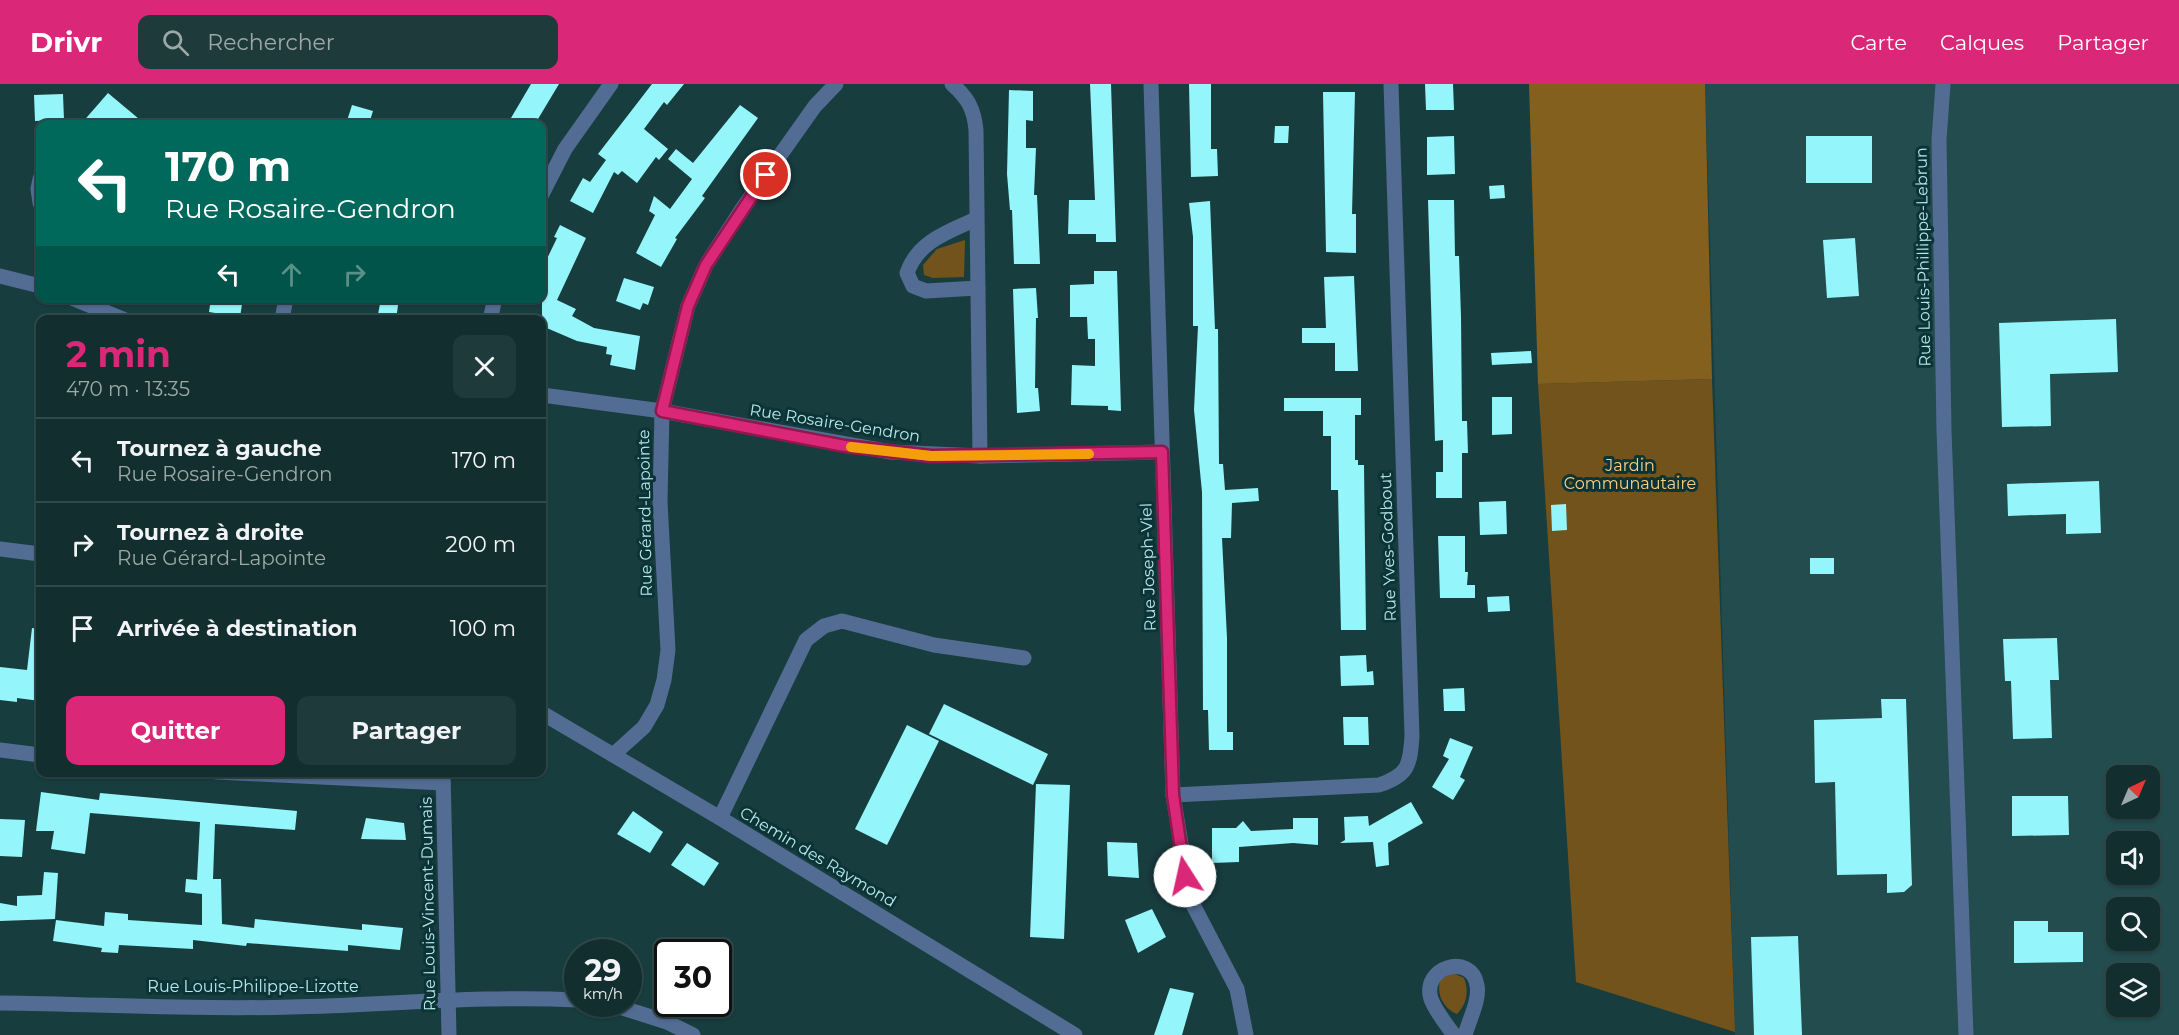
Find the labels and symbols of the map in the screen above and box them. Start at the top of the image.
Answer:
street label: Rue Louis-Phillippe-Lebrun [1912,147,1934,367]
pin [740,149,791,200]
street label: Rue Rosaire-Gendron [748,400,922,446]
street label: Rue Gérard-Lapointe [634,429,656,597]
park label: Jardin Communautaire [1564,456,1696,493]
street label: Rue Yves-Godbout [1376,472,1400,622]
street label: Rue Joseph-Viel [1136,503,1160,631]
north arrow [2106,765,2160,819]
street label: Rue Louis-Vincent-Dumais [417,796,439,1011]
street label: Chemin des Raymond [737,803,899,911]
position arrow [1153,844,1217,908]
speed limit sign: 30 [654,939,732,1017]
street label: Rue Louis-Philippe-Lizotte [147,977,359,996]

